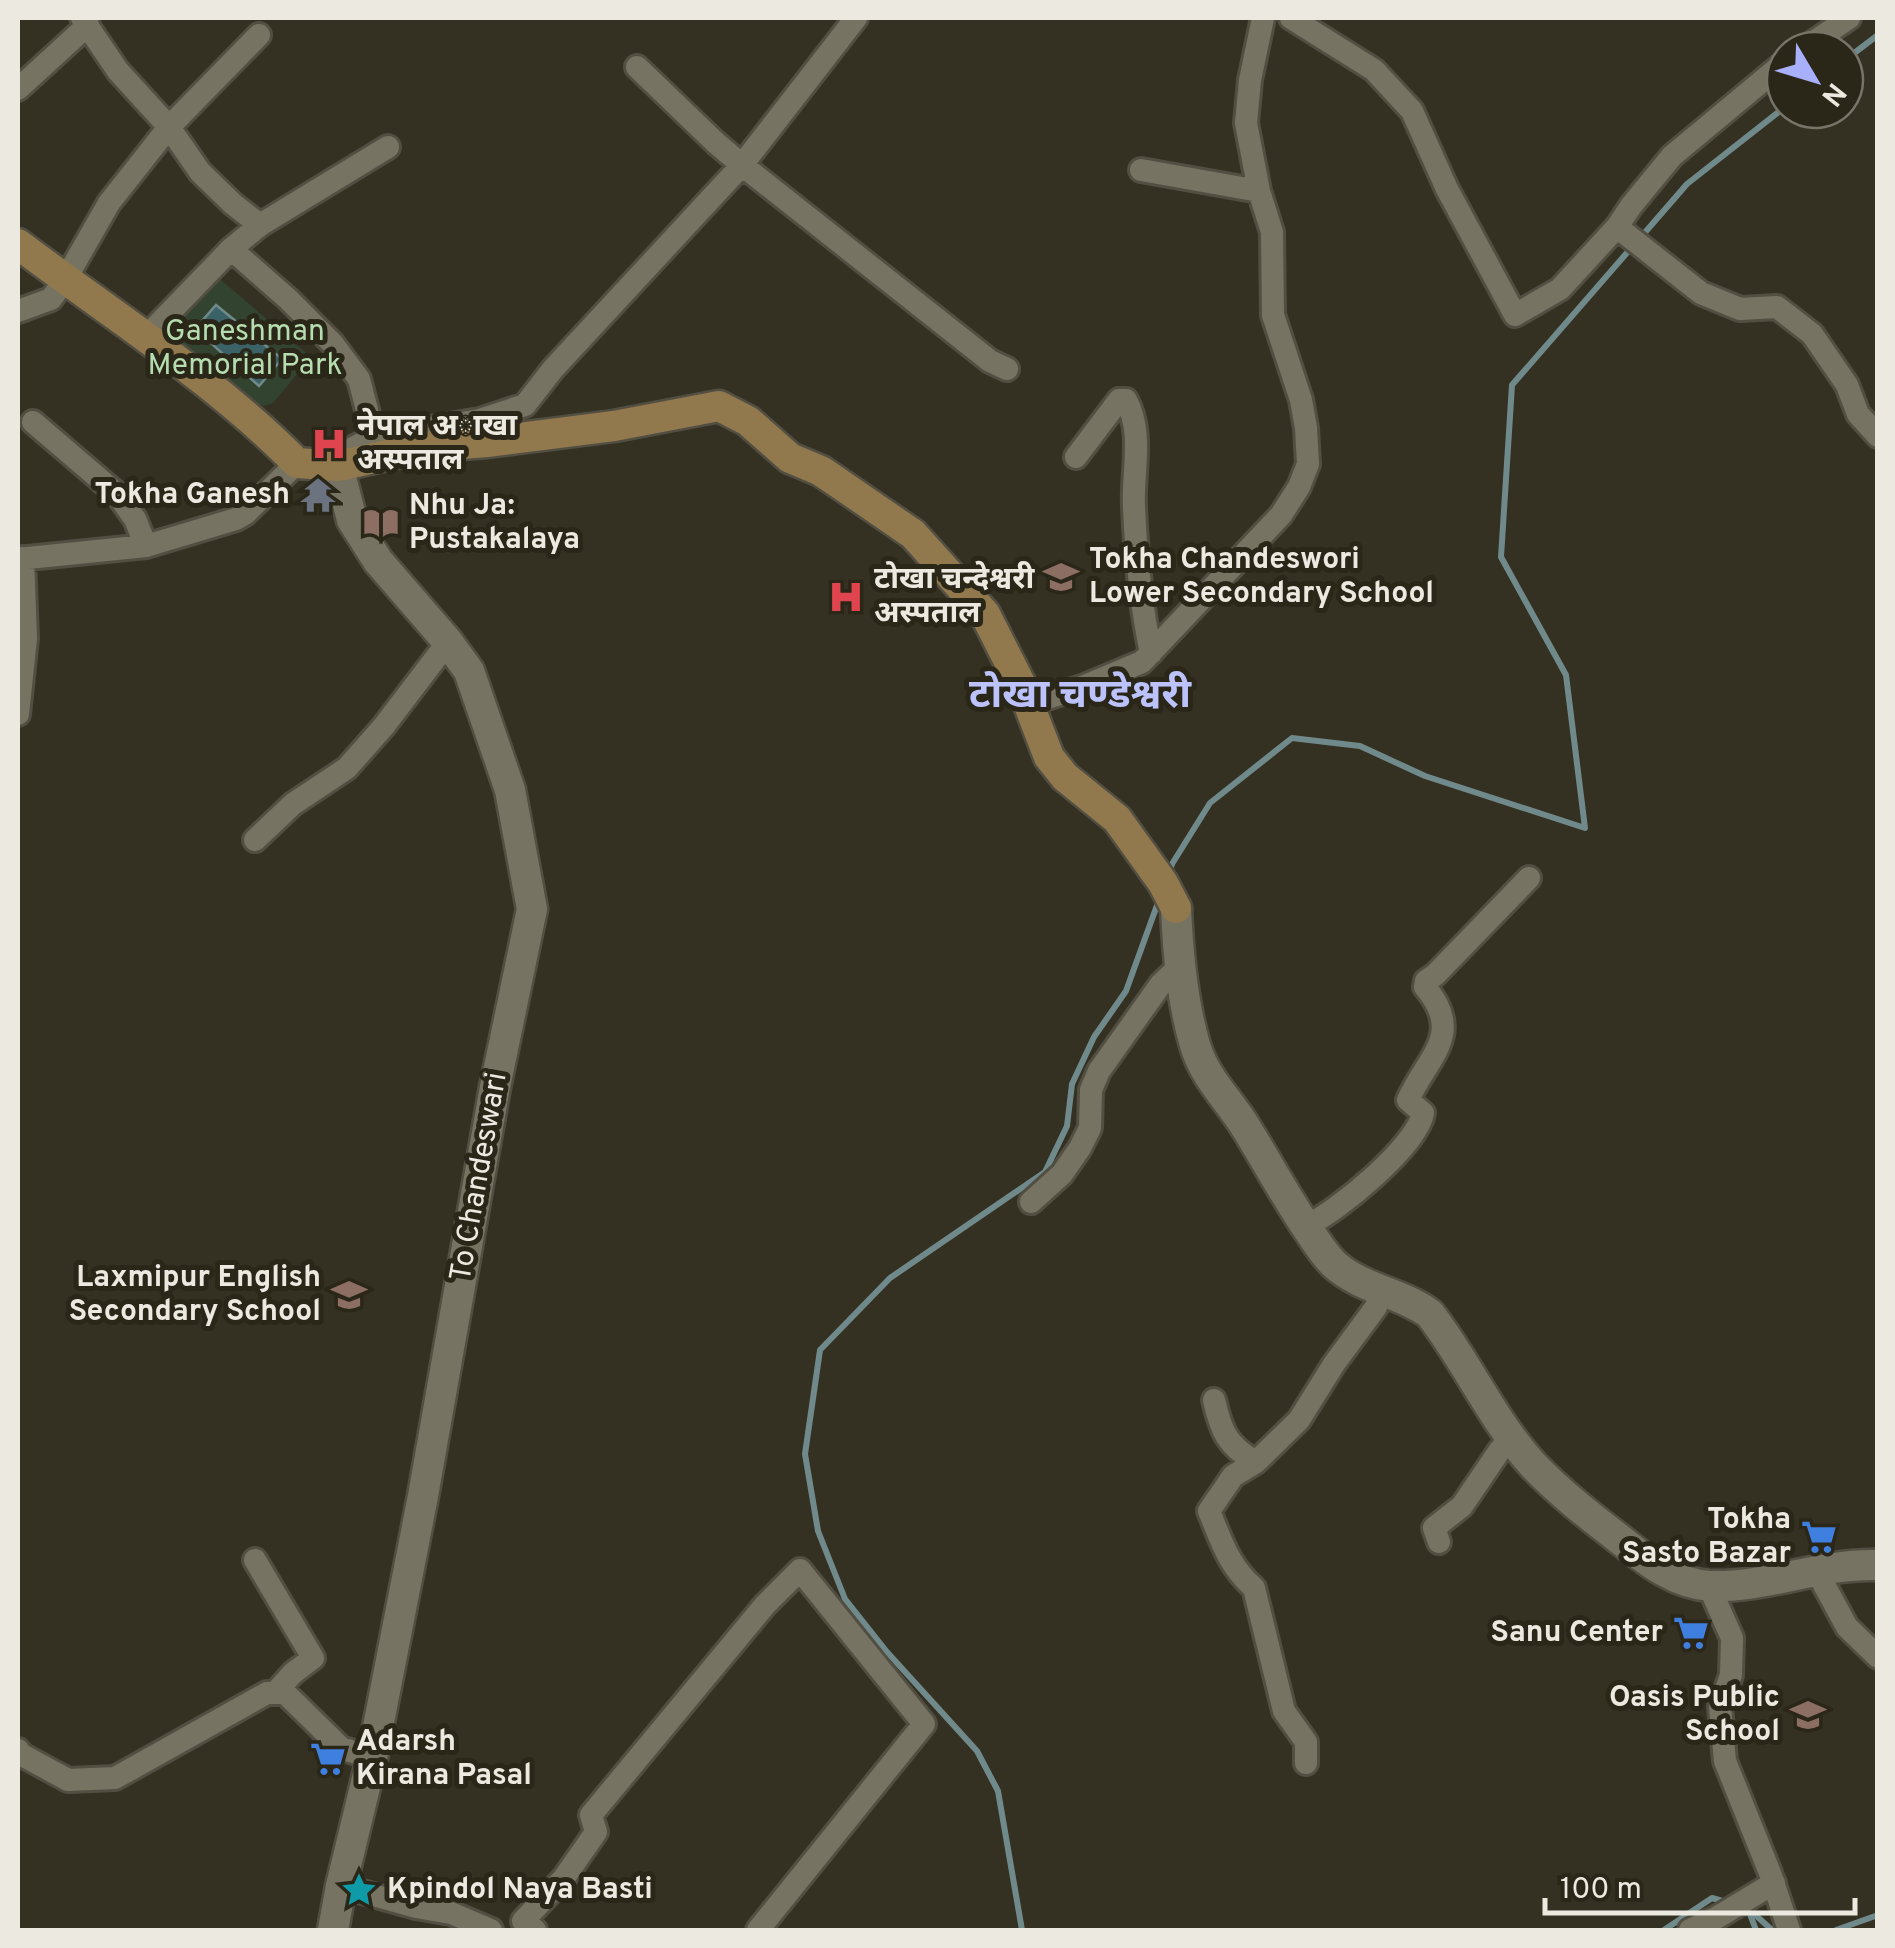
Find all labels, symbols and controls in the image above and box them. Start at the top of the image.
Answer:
north arrow [1765,30,1865,130]
text: N [1812,75,1853,113]
park label: Ganeshman Memorial Park [148,314,342,385]
place label: नेपाल अाखा अस्पताल [357,407,518,480]
hospital icon: नेपाल अाखा अस्पताल [310,425,348,463]
temple icon: Tokha Ganesh [299,476,337,514]
place label: Tokha Ganesh [95,477,290,514]
place label: Nhu Ja: Pustakalaya [409,488,580,559]
library icon: Nhu Ja: Pustakalaya [362,504,400,542]
place label: Tokha Chandeswori Lower Secondary School [1089,542,1434,613]
school or university icon: Tokha Chandeswori Lower Secondary School [1042,558,1080,596]
place label: टोखा चन्देश्वरी अस्पताल [874,560,1036,633]
hospital icon: टोखा चन्देश्वरी अस्पताल [827,578,865,616]
district label: टोखा चण्डेश्वरी [969,671,1192,722]
street label: To Chandeswari [443,1070,517,1284]
place label: Laxmipur English Secondary School [69,1260,321,1331]
school or university icon: Laxmipur English Secondary School [330,1276,368,1314]
place label: Tokha Sasto Bazar [1622,1502,1792,1573]
supermarket icon: Tokha Sasto Bazar [1800,1518,1838,1556]
supermarket icon: Sanu Center [1672,1614,1710,1652]
place label: Sanu Center [1491,1615,1663,1652]
place label: Oasis Public School [1609,1680,1780,1751]
school or university icon: Oasis Public School [1789,1696,1827,1734]
place label: Adarsh Kirana Pasal [356,1724,532,1795]
supermarket icon: Adarsh Kirana Pasal [309,1740,347,1778]
scale bar [1545,1853,1855,1915]
place icon: Kpindol Naya Basti [340,1871,378,1909]
place label: Kpindol Naya Basti [387,1872,653,1909]
text: 100 m [1560,1872,1642,1909]

